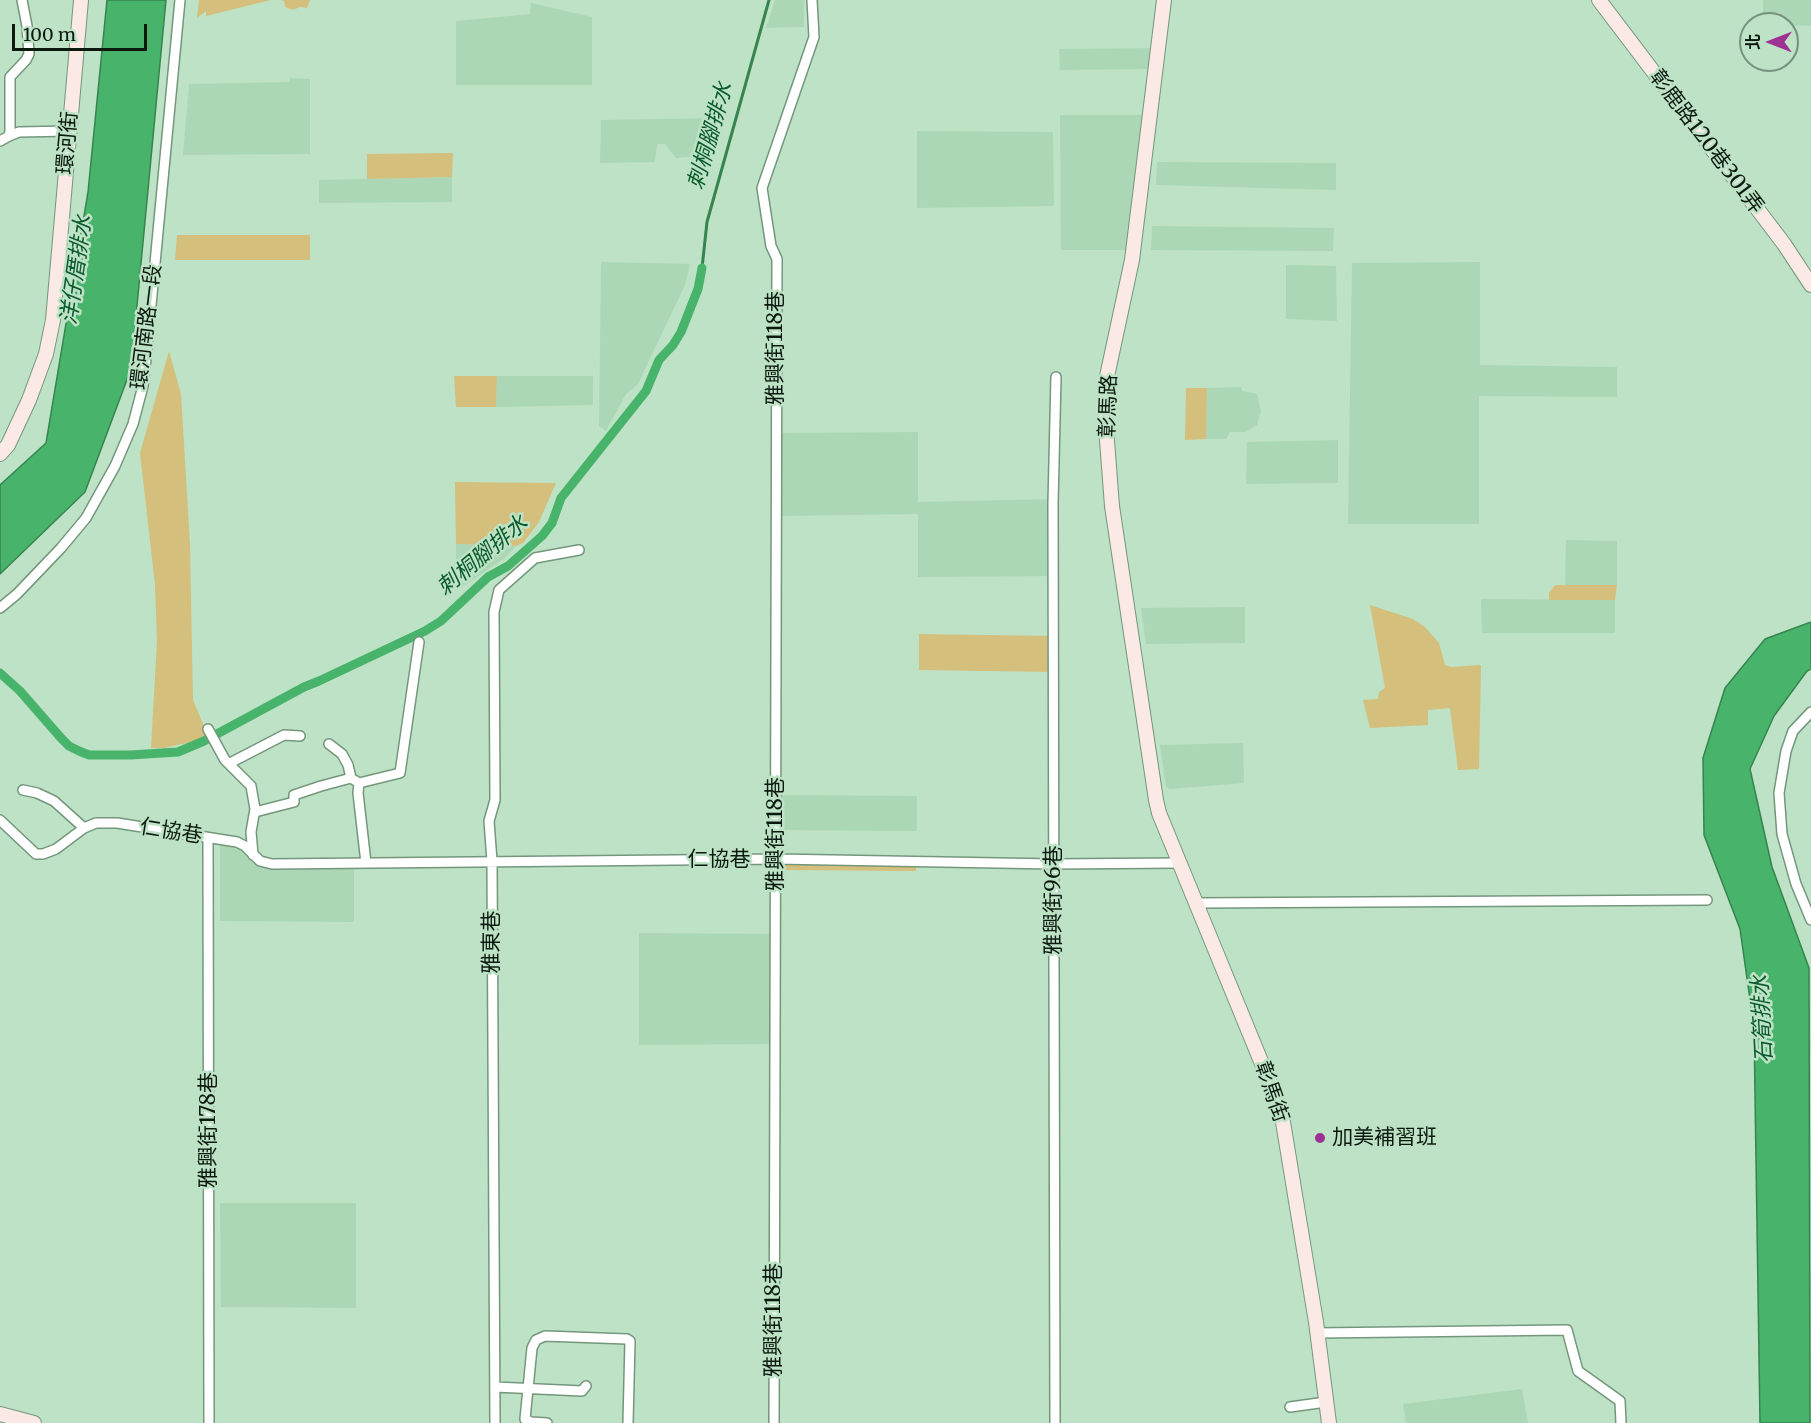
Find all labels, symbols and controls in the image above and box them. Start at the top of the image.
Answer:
scale bar [15,12,150,50]
north arrow [1739,12,1799,72]
text: 100 m [23,23,76,46]
text: 北 [1743,34,1763,50]
street label: 彰鹿路120巷301弄 [1644,65,1768,219]
water label: 刺桐腳排水 [683,79,739,193]
street label: 環河街 [53,111,83,175]
water label: 洋仔厝排水 [56,214,98,326]
street label: 環河南路一段 [127,263,167,391]
street label: 雅興街118巷 [763,291,789,405]
street label: 彰馬路 [1095,374,1123,438]
water label: 刺桐腳排水 [432,511,534,601]
street label: 雅興街118巷 [763,777,789,891]
street label: 仁協巷 [138,815,204,849]
street label: 雅興街96巷 [1041,845,1067,955]
street label: 仁協巷 [688,847,750,873]
street label: 雅東巷 [479,911,505,973]
water label: 石筍排水 [1748,974,1778,1064]
street label: 彰馬街 [1249,1058,1293,1126]
street label: 雅興街178巷 [196,1072,222,1188]
place label: 加美補習班 [1332,1125,1437,1151]
marker: 加美補習班 [1313,1131,1327,1145]
street label: 雅興街118巷 [761,1263,787,1377]

